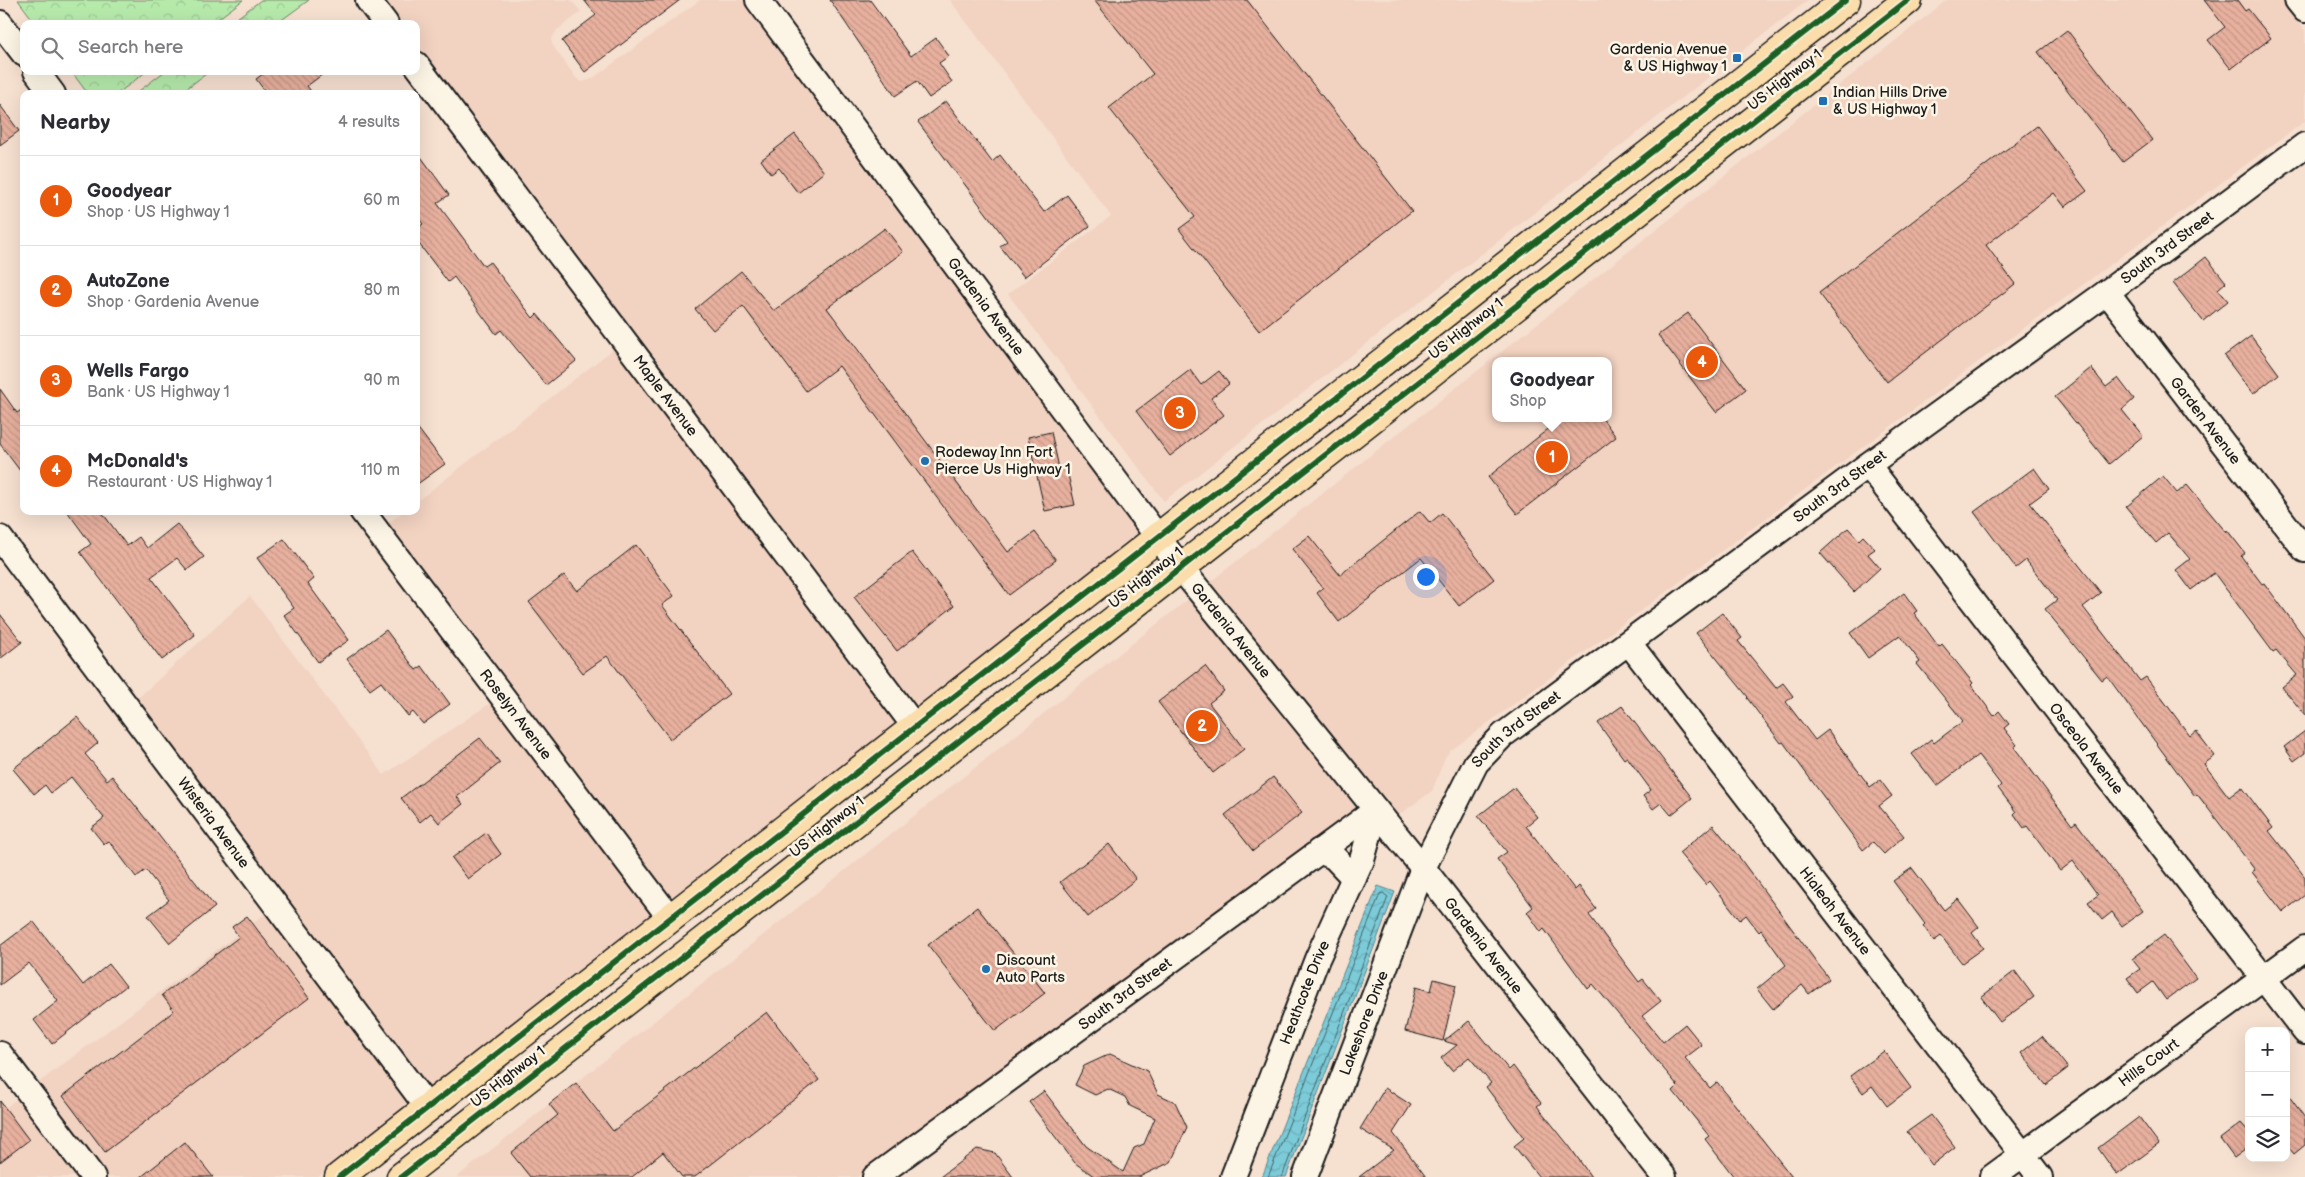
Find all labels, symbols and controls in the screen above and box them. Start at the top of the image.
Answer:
search box [20,20,420,75]
icon: search [38,34,66,62]
text: Search here [78,36,183,59]
place label: Gardenia Avenue & US Highway 1 [1610,40,1727,76]
street label: US Highway 1 [1744,45,1826,115]
marker: Gardenia Avenue & US Highway 1 [1731,52,1743,64]
place label: Indian Hills Drive & US Highway 1 [1833,83,1947,119]
marker: Indian Hills Drive & US Highway 1 [1817,95,1829,107]
text: Nearby [40,110,110,135]
text: 4 results [338,113,400,132]
text: Goodyear [87,180,172,203]
text: 1 [53,191,59,210]
text: 60 m [363,191,400,210]
text: Shop · US Highway 1 [87,203,230,222]
street label: South 3rd Street [2117,207,2217,288]
street label: Gardenia Avenue [943,254,1029,359]
text: AutoZone [87,270,170,293]
text: 2 [51,281,61,300]
text: 80 m [364,281,400,300]
text: Shop · Gardenia Avenue [87,293,259,312]
street label: US Highway 1 [1425,294,1507,364]
pin: 4 [1686,343,1718,381]
street label: Maple Avenue [629,351,702,440]
popup [1492,357,1612,422]
text: Wells Fargo [87,360,189,383]
text: Goodyear [1510,369,1594,392]
text: 3 [51,371,61,390]
text: 90 m [364,371,400,390]
street label: Garden Avenue [2166,373,2245,468]
text: Bank · US Highway 1 [87,383,230,402]
text: Shop [1510,392,1547,411]
pin: 3 [1164,394,1196,432]
pin: 1 [1536,438,1568,476]
place label: Rodeway Inn Fort Pierce Us Highway 1 [935,443,1071,479]
street label: South 3rd Street [1789,445,1890,527]
text: McDonald's [87,450,188,473]
marker: Rodeway Inn Fort Pierce Us Highway 1 [919,455,931,467]
text: 4 [51,461,61,480]
text: 110 m [361,461,400,480]
text: Restaurant · US Highway 1 [87,473,273,492]
street label: US Highway 1 [1105,543,1187,613]
your location [1413,564,1439,590]
street label: Gardenia Avenue [1187,579,1275,682]
street label: Roselyn Avenue [476,665,556,763]
street label: South 3rd Street [1467,686,1565,772]
street label: Osceola Avenue [2045,699,2128,798]
pin: 2 [1186,707,1218,745]
street label: Wisteria Avenue [173,773,254,872]
street label: US Highway 1 [786,792,868,862]
street label: Hialeah Avenue [1795,863,1875,959]
street label: Gardenia Avenue [1440,893,1527,998]
street label: Heathcote Drive [1276,937,1334,1047]
place label: Discount Auto Parts [996,951,1065,987]
street label: South 3rd Street [1075,953,1176,1034]
marker: Discount Auto Parts [980,963,992,975]
street label: Lakeshore Drive [1335,968,1392,1078]
map controls [2245,1027,2290,1162]
button: + [2245,1027,2290,1072]
street label: Hills Court [2115,1034,2183,1091]
street label: US Highway 1 [467,1042,549,1112]
button: − [2245,1072,2290,1117]
button: layers [2245,1117,2290,1162]

